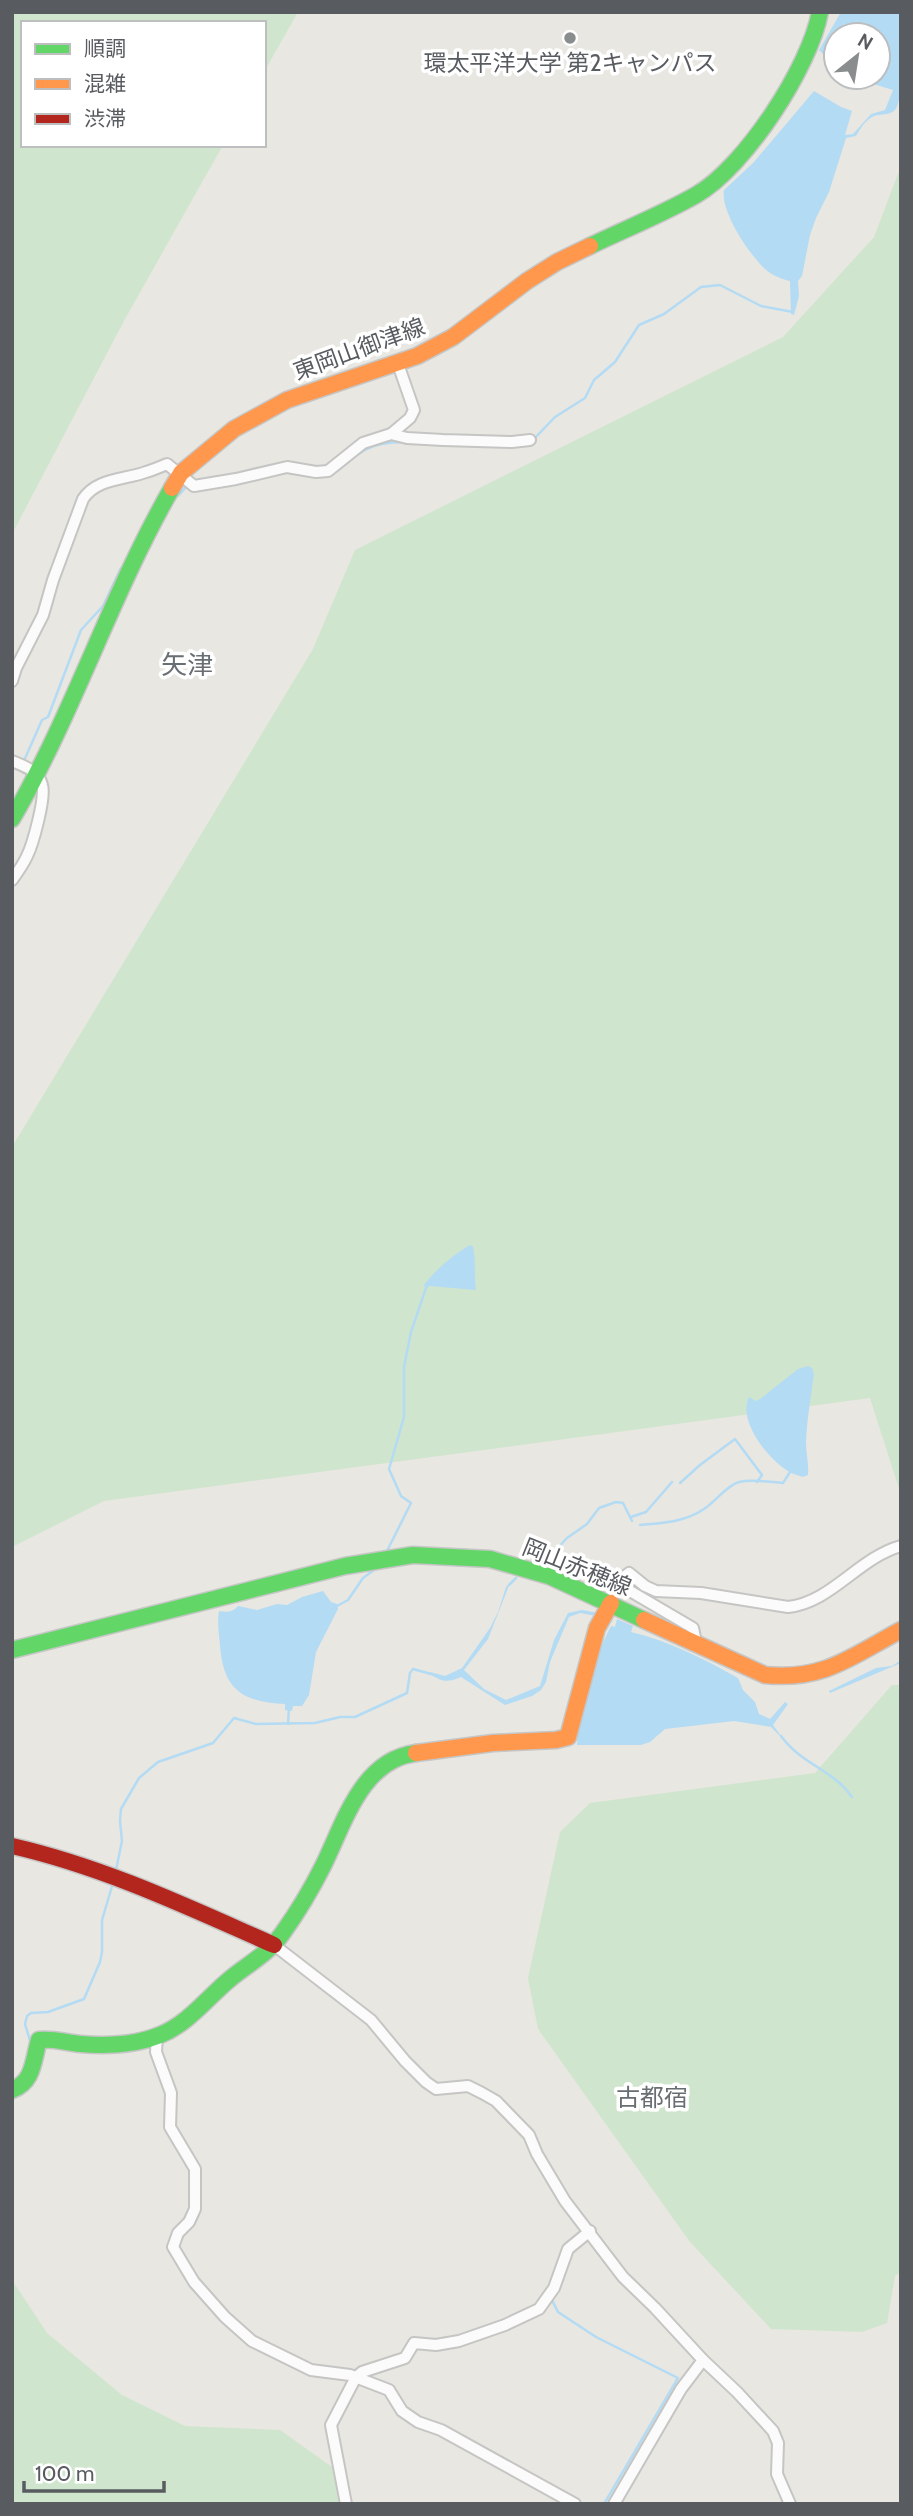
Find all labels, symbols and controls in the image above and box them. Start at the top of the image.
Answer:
legend [21,21,266,147]
north arrow [822,21,892,91]
text: N [854,28,877,55]
marker: 環太平洋大学 第2キャンパス [562,30,578,46]
text: 順調 [84,36,126,61]
place label: 環太平洋大学 第2キャンパス [423,49,717,77]
text: 混雑 [84,71,126,96]
text: 渋滞 [84,106,126,131]
street label: 東岡山御津線 [289,312,429,386]
district label: 矢津 [161,649,213,681]
street label: 岡山赤穂線 [518,1532,636,1602]
district label: 古都宿 [616,2083,688,2112]
scale bar [24,2450,164,2494]
text: 100 m [35,2461,94,2486]

